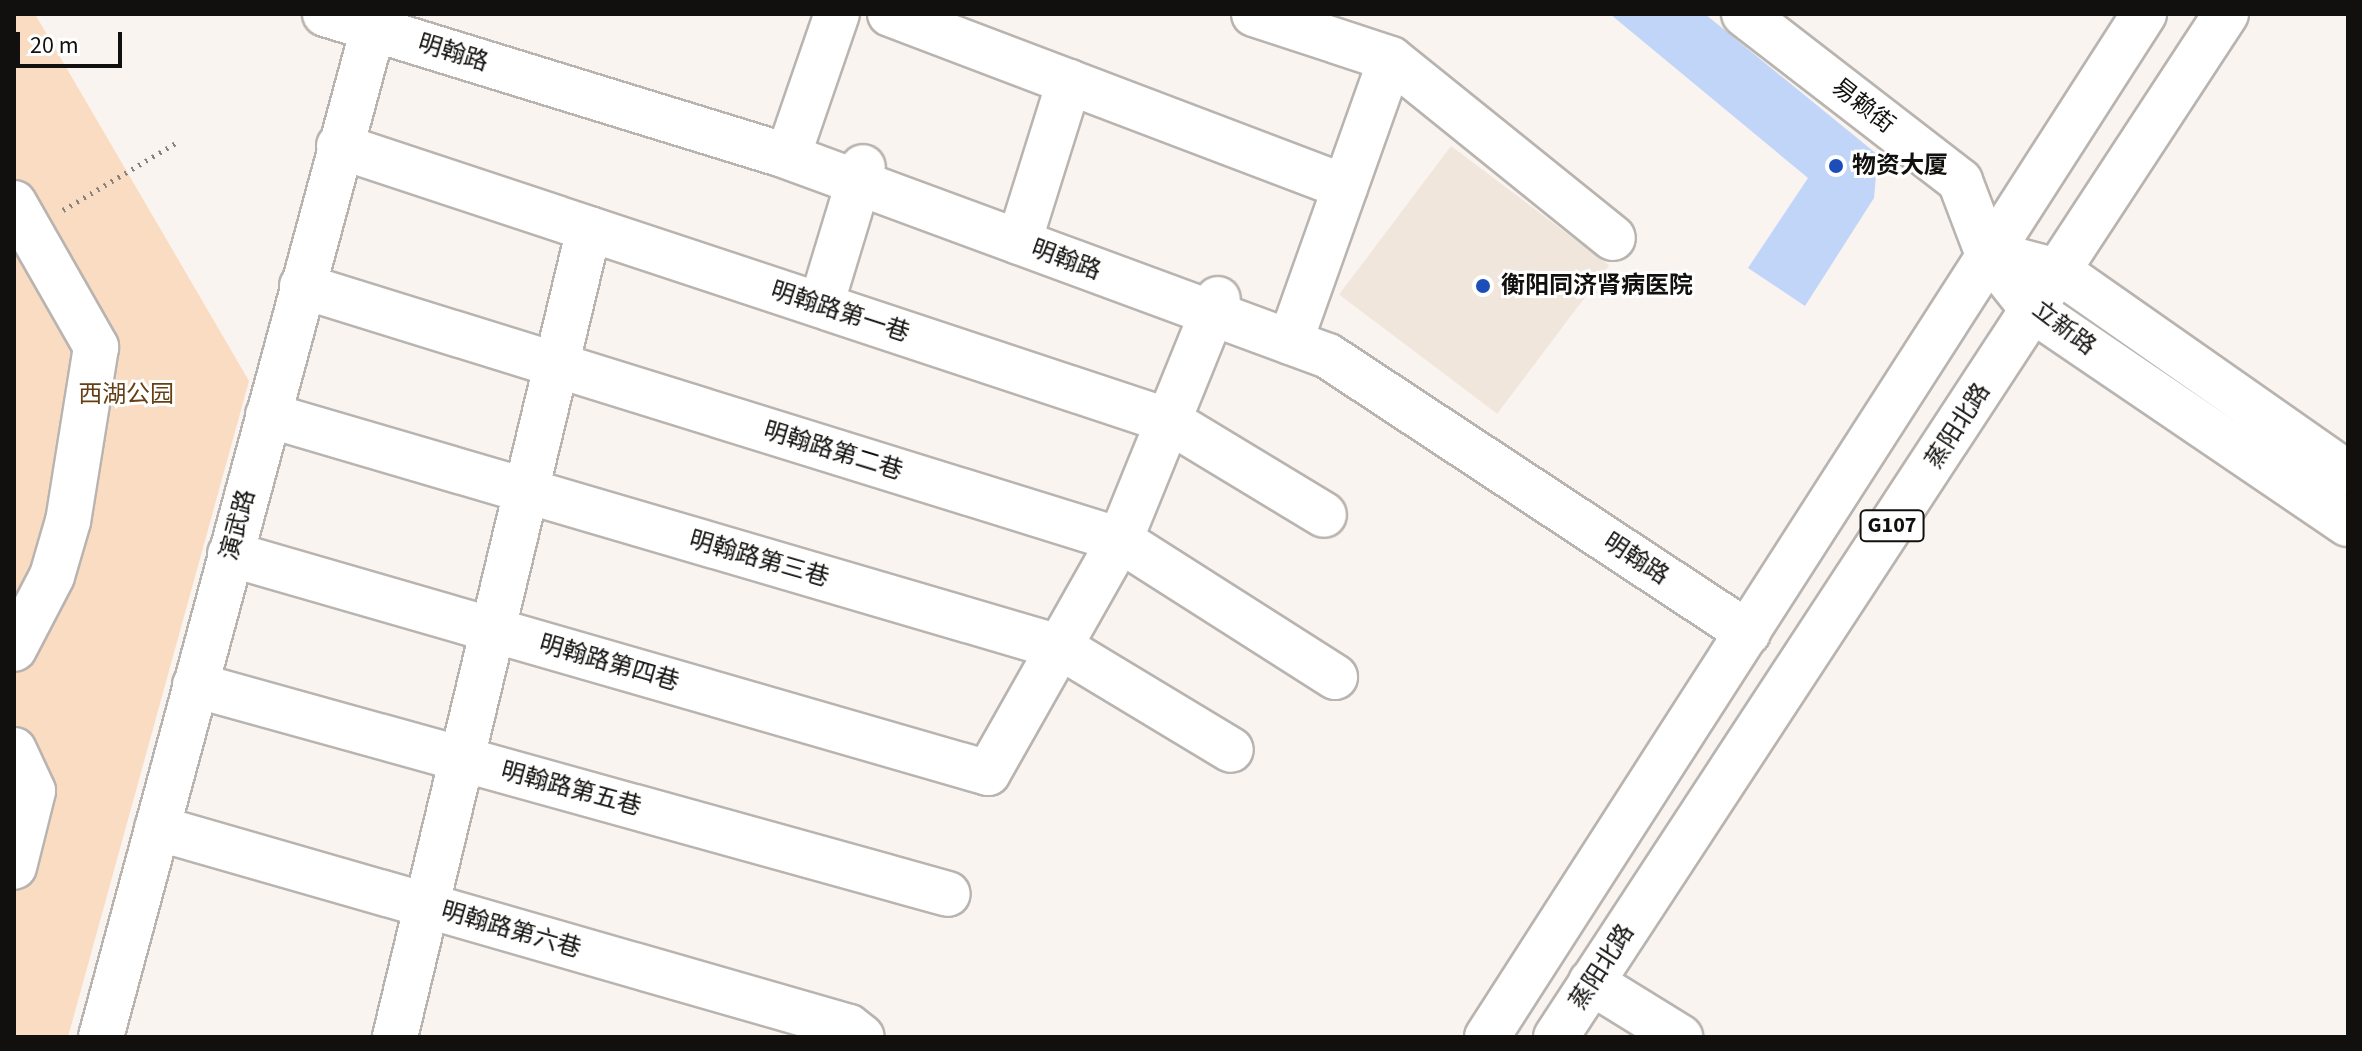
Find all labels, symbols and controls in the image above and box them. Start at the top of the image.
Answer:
scale bar [20,16,126,66]
text: 20 m [30,28,79,63]
street label: 明翰路 [414,29,492,77]
street label: 易赖街 [1826,72,1900,140]
place label: 物资大厦 [1852,152,1948,180]
marker: 物资大厦 [1827,157,1845,175]
street label: 明翰路 [1027,234,1105,286]
place label: 衡阳同济肾病医院 [1501,272,1693,300]
marker: 衡阳同济肾病医院 [1472,275,1494,297]
street label: 明翰路第一巷 [767,276,913,348]
street label: 立新路 [2027,295,2101,361]
street label: 蒸阳北路 [1920,378,1996,474]
park label: 西湖公园 [78,381,174,409]
street label: 明翰路第二巷 [760,416,906,486]
street label: 演武路 [215,486,261,564]
road number: G107 [1858,508,1926,544]
street label: 明翰路第三巷 [686,525,832,593]
street label: 明翰路 [1598,527,1674,591]
street label: 明翰路第四巷 [536,629,682,697]
street label: 明翰路第五巷 [498,756,644,822]
street label: 明翰路第六巷 [438,896,584,964]
street label: 蒸阳北路 [1564,919,1640,1015]

